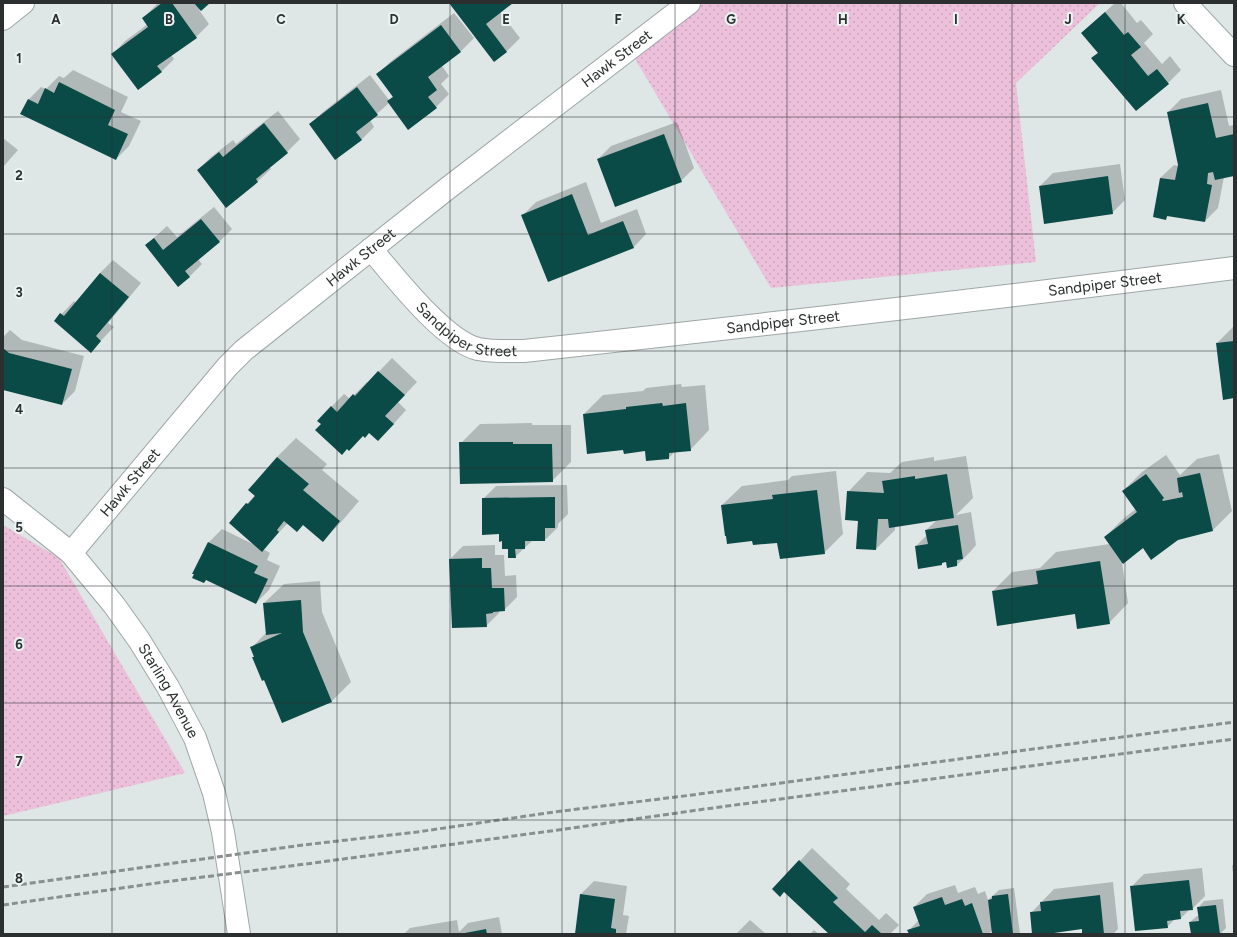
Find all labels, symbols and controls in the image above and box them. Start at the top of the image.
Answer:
text: A [51,12,61,27]
text: B [165,12,173,27]
text: C [276,12,286,27]
text: D [389,12,399,27]
text: E [502,12,510,27]
text: F [614,12,622,27]
text: G [726,12,736,27]
text: H [838,12,848,27]
text: I [954,12,958,27]
text: J [1064,12,1072,27]
text: K [1177,12,1186,27]
street label: Hawk Street [578,26,656,91]
text: 1 [16,51,22,66]
text: 2 [15,168,23,183]
street label: Hawk Street [322,224,399,290]
street label: Sandpiper Street [1047,268,1163,300]
text: 3 [15,285,23,300]
street label: Sandpiper Street [412,298,517,360]
street label: Sandpiper Street [725,307,841,337]
text: 4 [15,402,23,417]
street label: Hawk Street [96,444,164,520]
text: 5 [15,520,23,535]
text: 6 [15,637,23,652]
street label: Starling Avenue [134,640,202,741]
text: 7 [15,754,23,769]
text: 8 [15,871,23,886]

